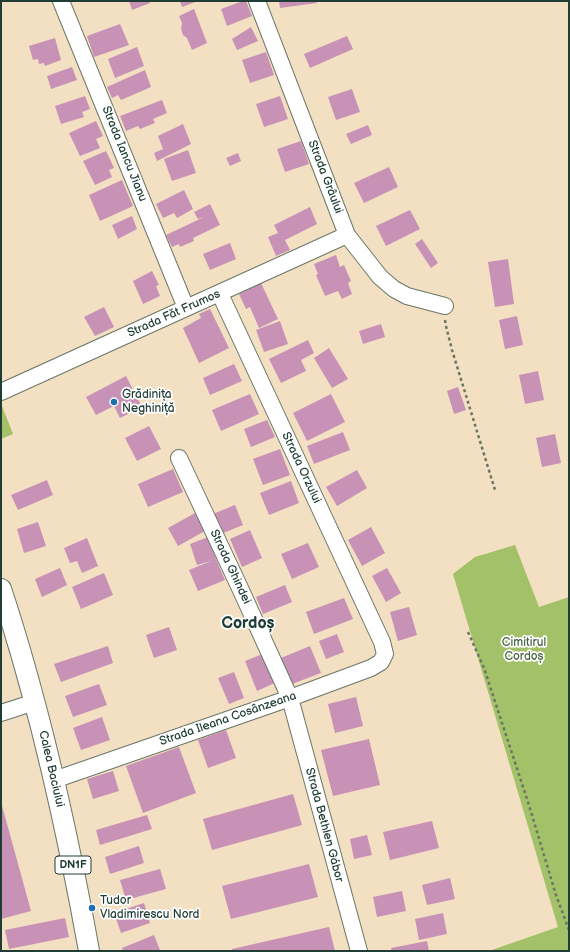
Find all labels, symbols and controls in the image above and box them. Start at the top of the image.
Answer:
street label: Strada Iancu Jianu [98,104,150,204]
street label: Strada Grâului [304,138,346,216]
street label: Strada Făt Frumos [125,287,223,341]
place label: Grădinița Neghiniță [122,388,175,416]
marker: Grădinița Neghiniță [109,397,119,407]
street label: Strada Orzului [278,430,324,506]
street label: Strada Ghindei [206,527,254,607]
district label: Cordoș [222,614,274,634]
park label: Cimitirul Cordoș [502,636,546,664]
street label: Strada Ileana Cosânzeana [158,689,298,749]
street label: Calea Baciului [35,729,67,809]
street label: Strada Bethlen Gábor [302,766,346,884]
road number: DN1F [55,856,91,874]
place label: Tudor Vladimirescu Nord [100,894,199,922]
marker: Tudor Vladimirescu Nord [87,903,97,913]

